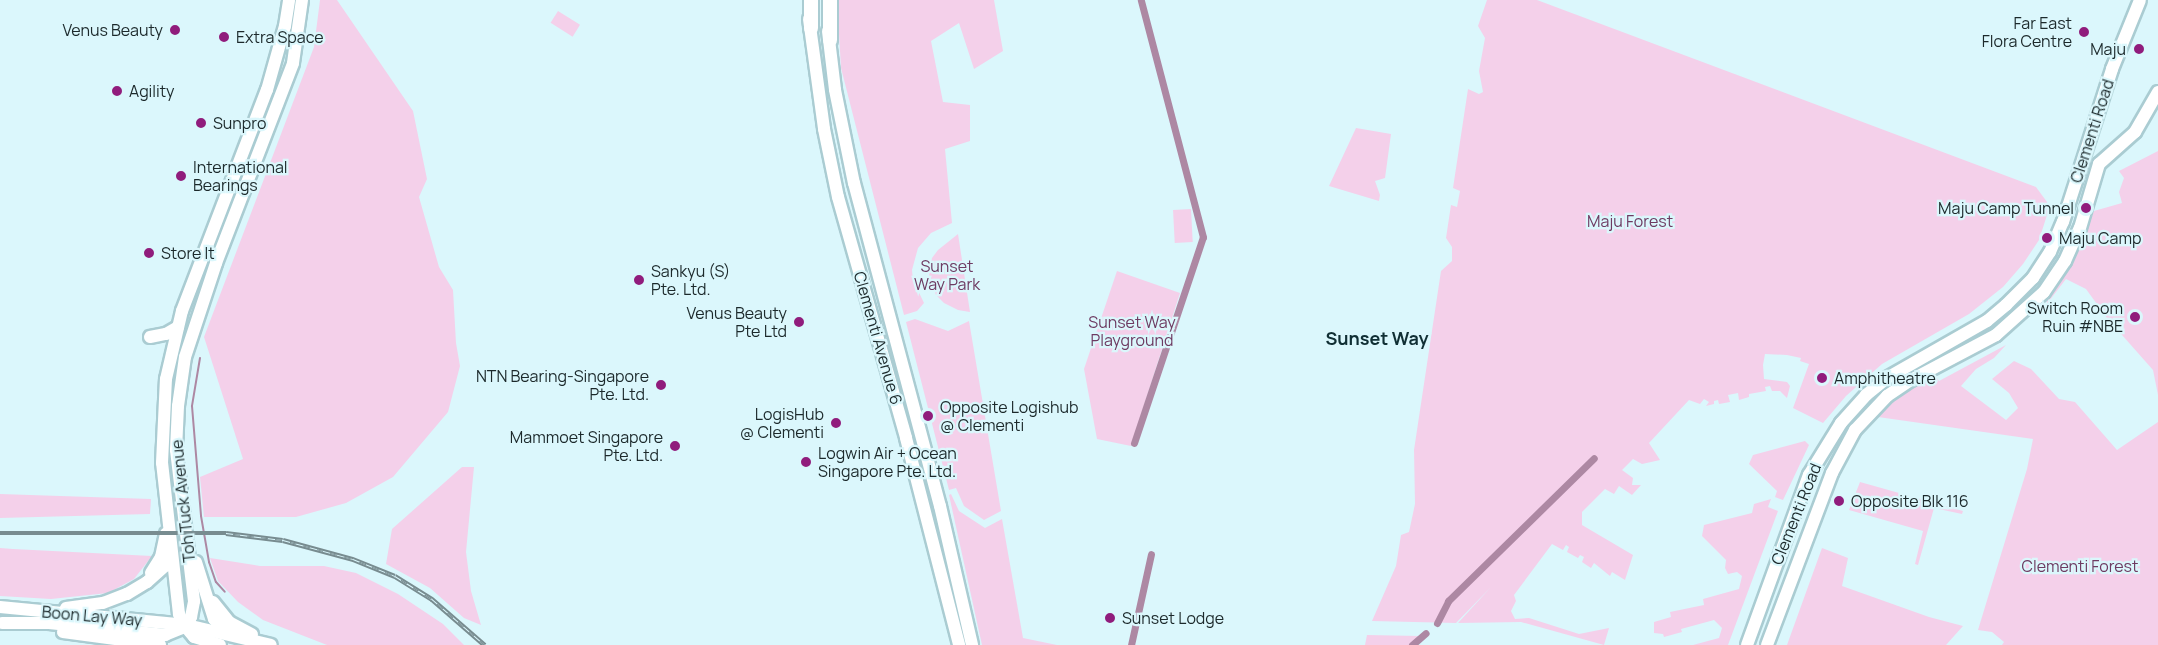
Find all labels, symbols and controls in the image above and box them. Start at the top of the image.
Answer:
place label: Far East Flora Centre [1982,13,2072,51]
place label: Venus Beauty [63,20,163,40]
marker: Venus Beauty [168,23,182,37]
marker: Far East Flora Centre [2077,25,2091,39]
place label: Extra Space [236,27,324,47]
marker: Extra Space [217,30,231,44]
place label: Maju [2090,39,2126,59]
marker: Maju [2130,40,2148,58]
street label: Clementi Road [2066,77,2118,185]
place label: Agility [129,81,174,101]
marker: Agility [110,84,124,98]
place label: Sunpro [213,113,266,133]
marker: Sunpro [194,116,208,130]
place label: International Bearings [193,157,288,195]
marker: International Bearings [174,169,188,183]
place label: Maju Camp Tunnel [1938,198,2074,218]
marker: Maju Camp Tunnel [2079,201,2093,215]
park label: Maju Forest [1587,211,1673,231]
place label: Maju Camp [2059,228,2141,248]
marker: Maju Camp [2040,231,2054,245]
place label: Store It [161,243,215,263]
marker: Store It [142,246,156,260]
park label: Sunset Way Park [914,256,980,294]
place label: Sankyu (S) Pte. Ltd. [651,261,730,299]
street label: Clementi Avenue 6 [850,269,906,407]
marker: Sankyu (S) Pte. Ltd. [632,273,646,287]
place label: Switch Room Ruin #NBE [2027,298,2123,336]
place label: Venus Beauty Pte Ltd [687,303,787,341]
marker: Switch Room Ruin #NBE [2128,310,2142,324]
park label: Sunset Way Playground [1088,312,1176,350]
marker: Venus Beauty Pte Ltd [792,315,806,329]
district label: Sunset Way [1326,327,1428,349]
place label: NTN Bearing-Singapore Pte. Ltd. [476,366,649,404]
place label: Amphitheatre [1834,368,1936,388]
marker: Amphitheatre [1815,371,1829,385]
marker: NTN Bearing-Singapore Pte. Ltd. [654,378,668,392]
place label: Opposite Logishub @ Clementi [940,397,1078,435]
place label: LogisHub @ Clementi [740,404,824,442]
marker: Opposite Logishub @ Clementi [921,409,935,423]
marker: LogisHub @ Clementi [829,416,843,430]
place label: Mammoet Singapore Pte. Ltd. [510,427,663,465]
street label: Toh Tuck Avenue [167,439,199,563]
marker: Mammoet Singapore Pte. Ltd. [668,439,682,453]
place label: Logwin Air + Ocean Singapore Pte. Ltd. [818,443,957,481]
marker: Logwin Air + Ocean Singapore Pte. Ltd. [799,455,813,469]
street label: Clementi Road [1767,460,1825,568]
place label: Opposite Blk 116 [1851,491,1969,511]
marker: Opposite Blk 116 [1832,494,1846,508]
park label: Clementi Forest [2022,556,2138,576]
street label: Boon Lay Way [41,602,143,630]
place label: Sunset Lodge [1122,608,1224,628]
marker: Sunset Lodge [1103,611,1117,625]

